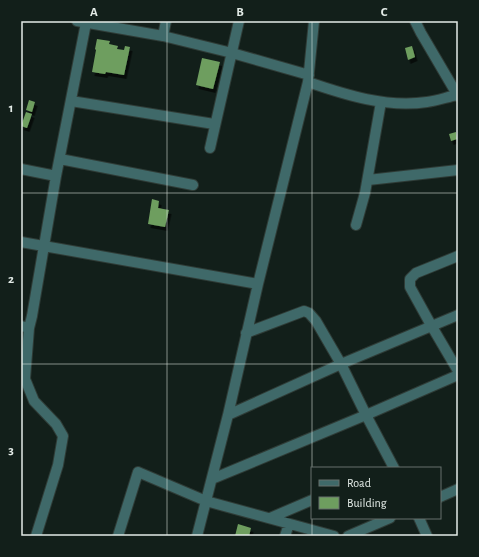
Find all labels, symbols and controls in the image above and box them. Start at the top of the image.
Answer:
text: A [90,6,98,19]
text: B [236,6,244,19]
text: C [381,6,388,19]
text: 1 [9,102,13,115]
text: 2 [8,273,14,286]
text: 3 [8,444,14,457]
legend [311,467,441,519]
text: Road [347,477,371,489]
text: Building [347,497,387,509]

